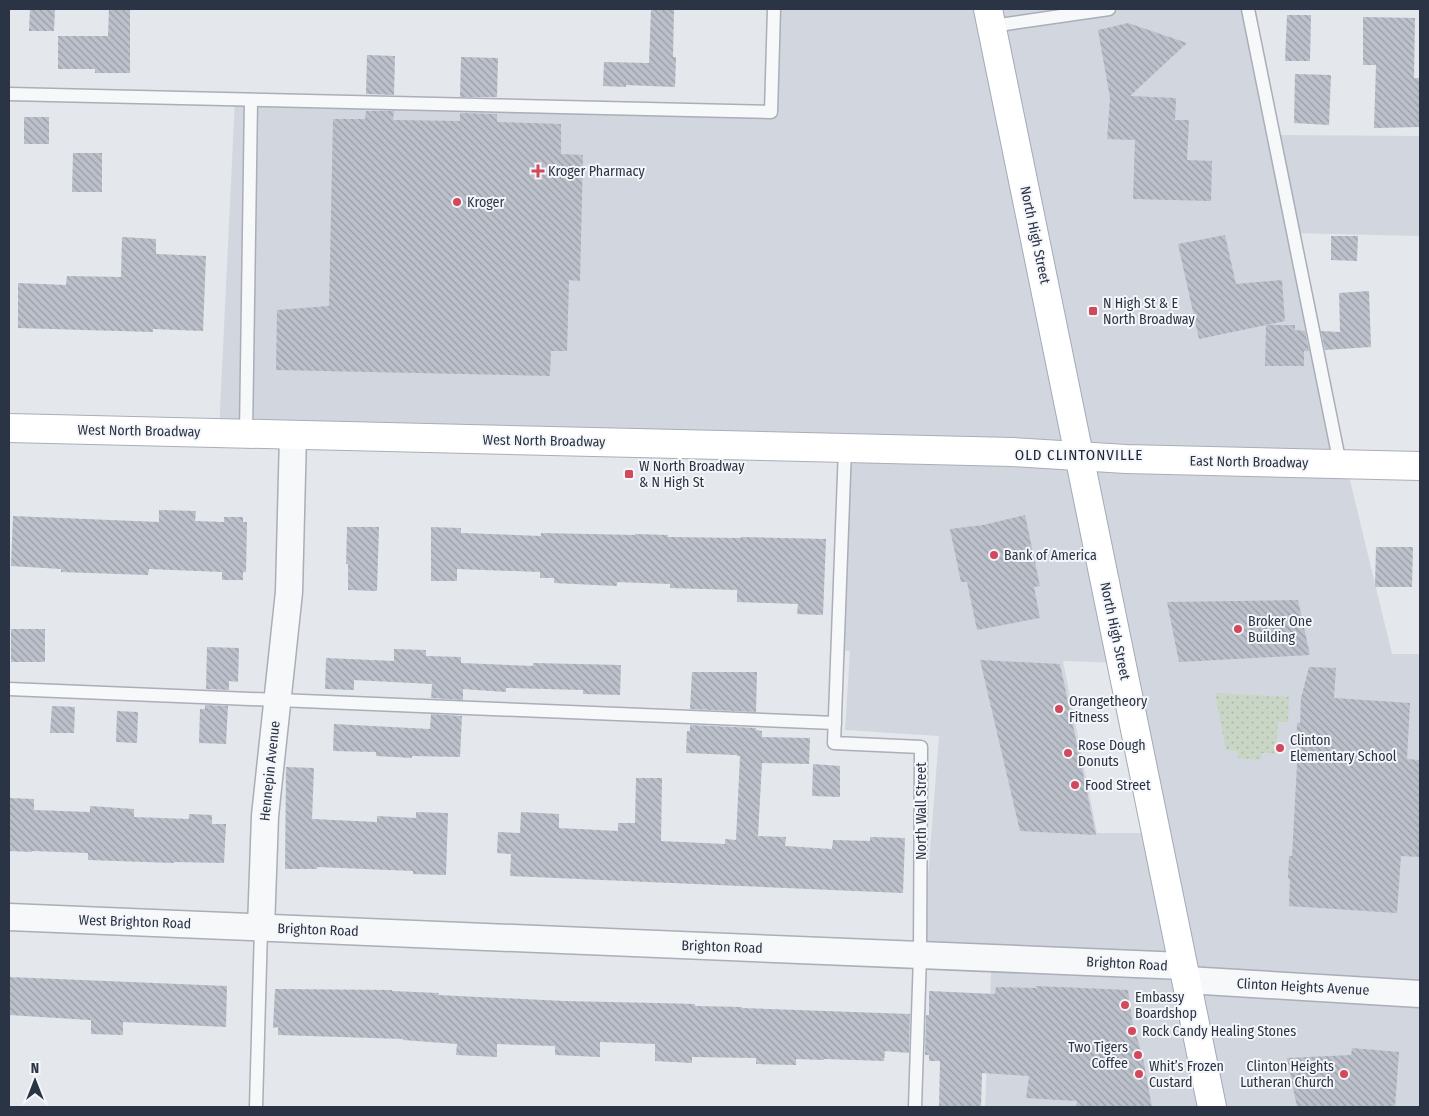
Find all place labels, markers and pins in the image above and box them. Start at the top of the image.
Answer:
place label: Kroger Pharmacy [548,163,645,180]
marker: Kroger Pharmacy [532,165,544,177]
place label: Kroger [467,194,505,211]
marker: Kroger [451,196,463,208]
place label: N High St & E North Broadway [1103,295,1195,328]
marker: N High St & E North Broadway [1087,305,1099,317]
place label: W North Broadway & N High St [639,458,745,491]
marker: W North Broadway & N High St [623,468,635,480]
place label: Bank of America [1004,547,1097,564]
marker: Bank of America [988,549,1000,561]
place label: Broker One Building [1248,613,1312,646]
marker: Broker One Building [1232,623,1244,635]
place label: Orangetheory Fitness [1069,693,1148,726]
marker: Orangetheory Fitness [1053,703,1065,715]
place label: Clinton Elementary School [1290,732,1397,765]
place label: Rose Dough Donuts [1078,737,1146,770]
marker: Clinton Elementary School [1274,742,1286,754]
marker: Rose Dough Donuts [1062,747,1074,759]
place label: Food Street [1085,777,1151,794]
marker: Food Street [1069,779,1081,791]
place label: Embassy Boardshop [1135,989,1197,1022]
marker: Embassy Boardshop [1119,999,1131,1011]
place label: Rock Candy Healing Stones [1142,1023,1296,1040]
marker: Rock Candy Healing Stones [1126,1025,1138,1037]
place label: Two Tigers Coffee [1068,1039,1128,1072]
marker: Two Tigers Coffee [1132,1049,1144,1061]
place label: Whit’s Frozen Custard [1149,1058,1224,1091]
place label: Clinton Heights Lutheran Church [1240,1058,1334,1091]
marker: Whit’s Frozen Custard [1133,1068,1145,1080]
marker: Clinton Heights Lutheran Church [1338,1068,1350,1080]

